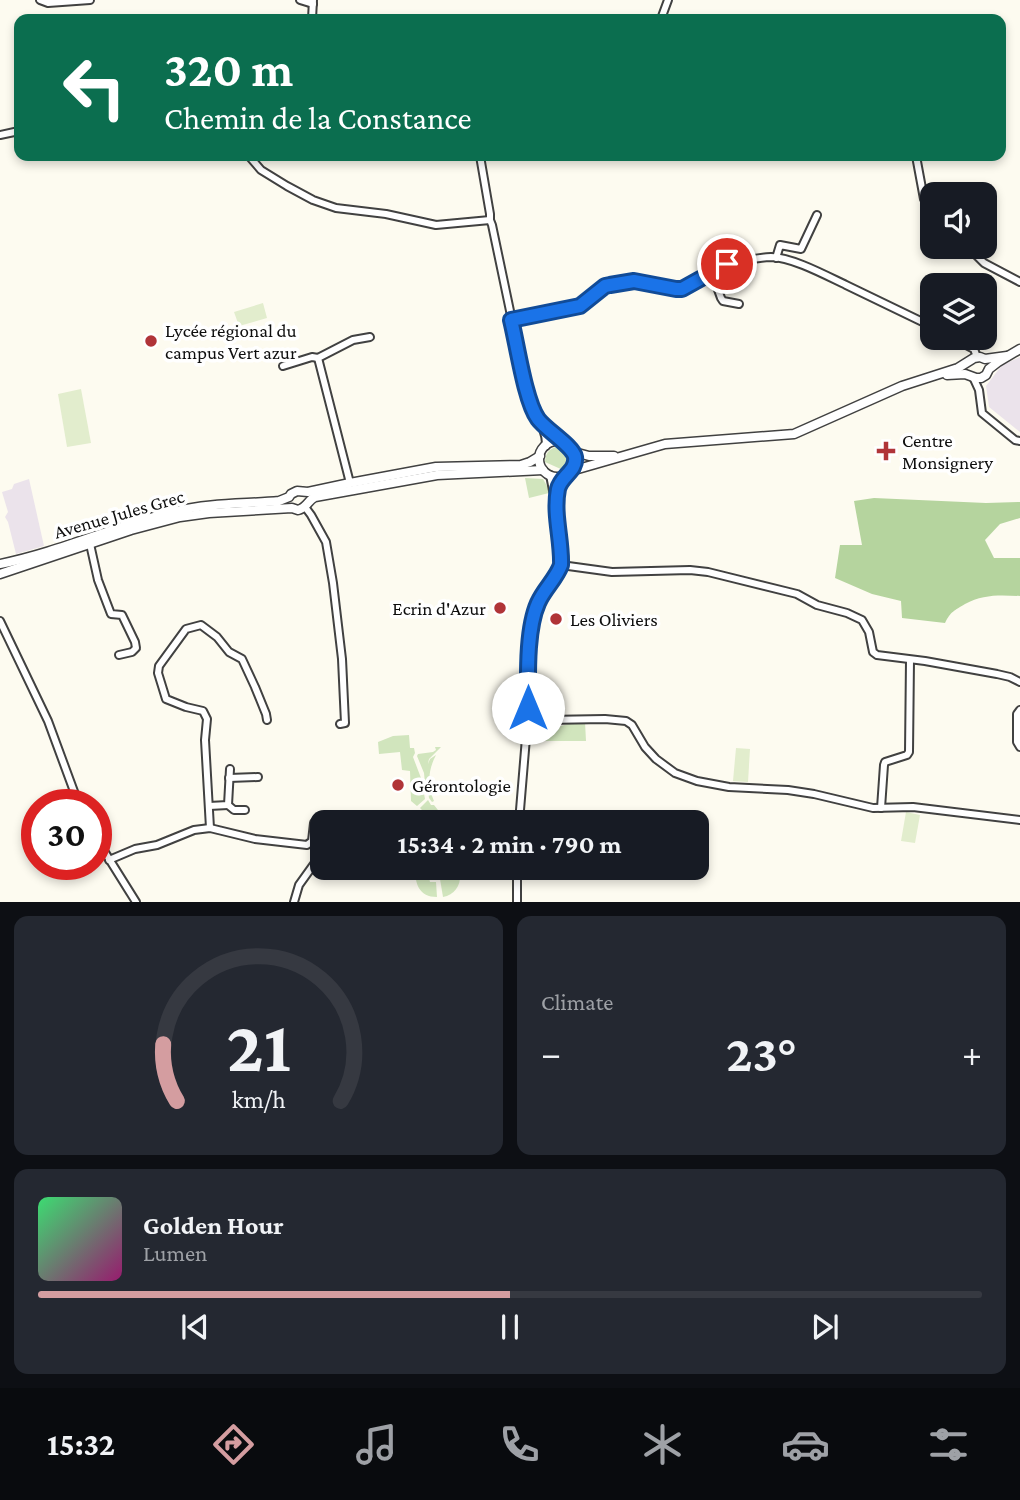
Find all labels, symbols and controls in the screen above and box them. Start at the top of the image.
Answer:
icon: left [49,42,140,133]
text: 320 m [164,42,293,97]
text: Chemin de la Constance [164,100,472,136]
map controls [920,182,997,350]
button: sound [920,182,997,259]
pin [697,234,757,294]
icon: arrive [708,245,746,283]
button: layers [920,273,997,350]
place label: Lycée régional du campus Vert azur [165,320,297,363]
marker: Lycée régional du campus Vert azur [143,333,159,349]
place label: Centre Monsignery [902,430,993,473]
marker: Centre Monsignery [876,441,896,461]
street label: Avenue Jules Grec [52,485,187,543]
place label: Ecrin d'Azur [392,598,486,619]
marker: Ecrin d'Azur [492,600,508,616]
place label: Les Oliviers [570,609,658,630]
marker: Les Oliviers [548,611,564,627]
position arrow [491,671,565,745]
place label: Gérontologie [412,775,511,796]
marker: Gérontologie [390,777,406,793]
speed limit sign: 30 [21,789,112,880]
text: 15:34 · 2 min · 790 m [398,830,621,859]
text: Climate [541,989,613,1015]
text: 21 [226,1007,291,1088]
text: 23° [726,1024,797,1082]
text: − [541,1032,561,1074]
text: + [962,1032,982,1074]
text: km/h [232,1086,285,1113]
text: Golden Hour [143,1211,284,1240]
text: Lumen [143,1240,207,1266]
icon: previous [176,1308,214,1346]
icon: pause [491,1308,529,1346]
icon: next [806,1308,844,1346]
icon: directions [209,1420,258,1469]
icon: music [352,1420,401,1469]
icon: phone [495,1420,544,1469]
icon: climate [638,1420,687,1469]
icon: car [781,1420,830,1469]
icon: filters [924,1420,973,1469]
text: 15:32 [47,1426,115,1462]

